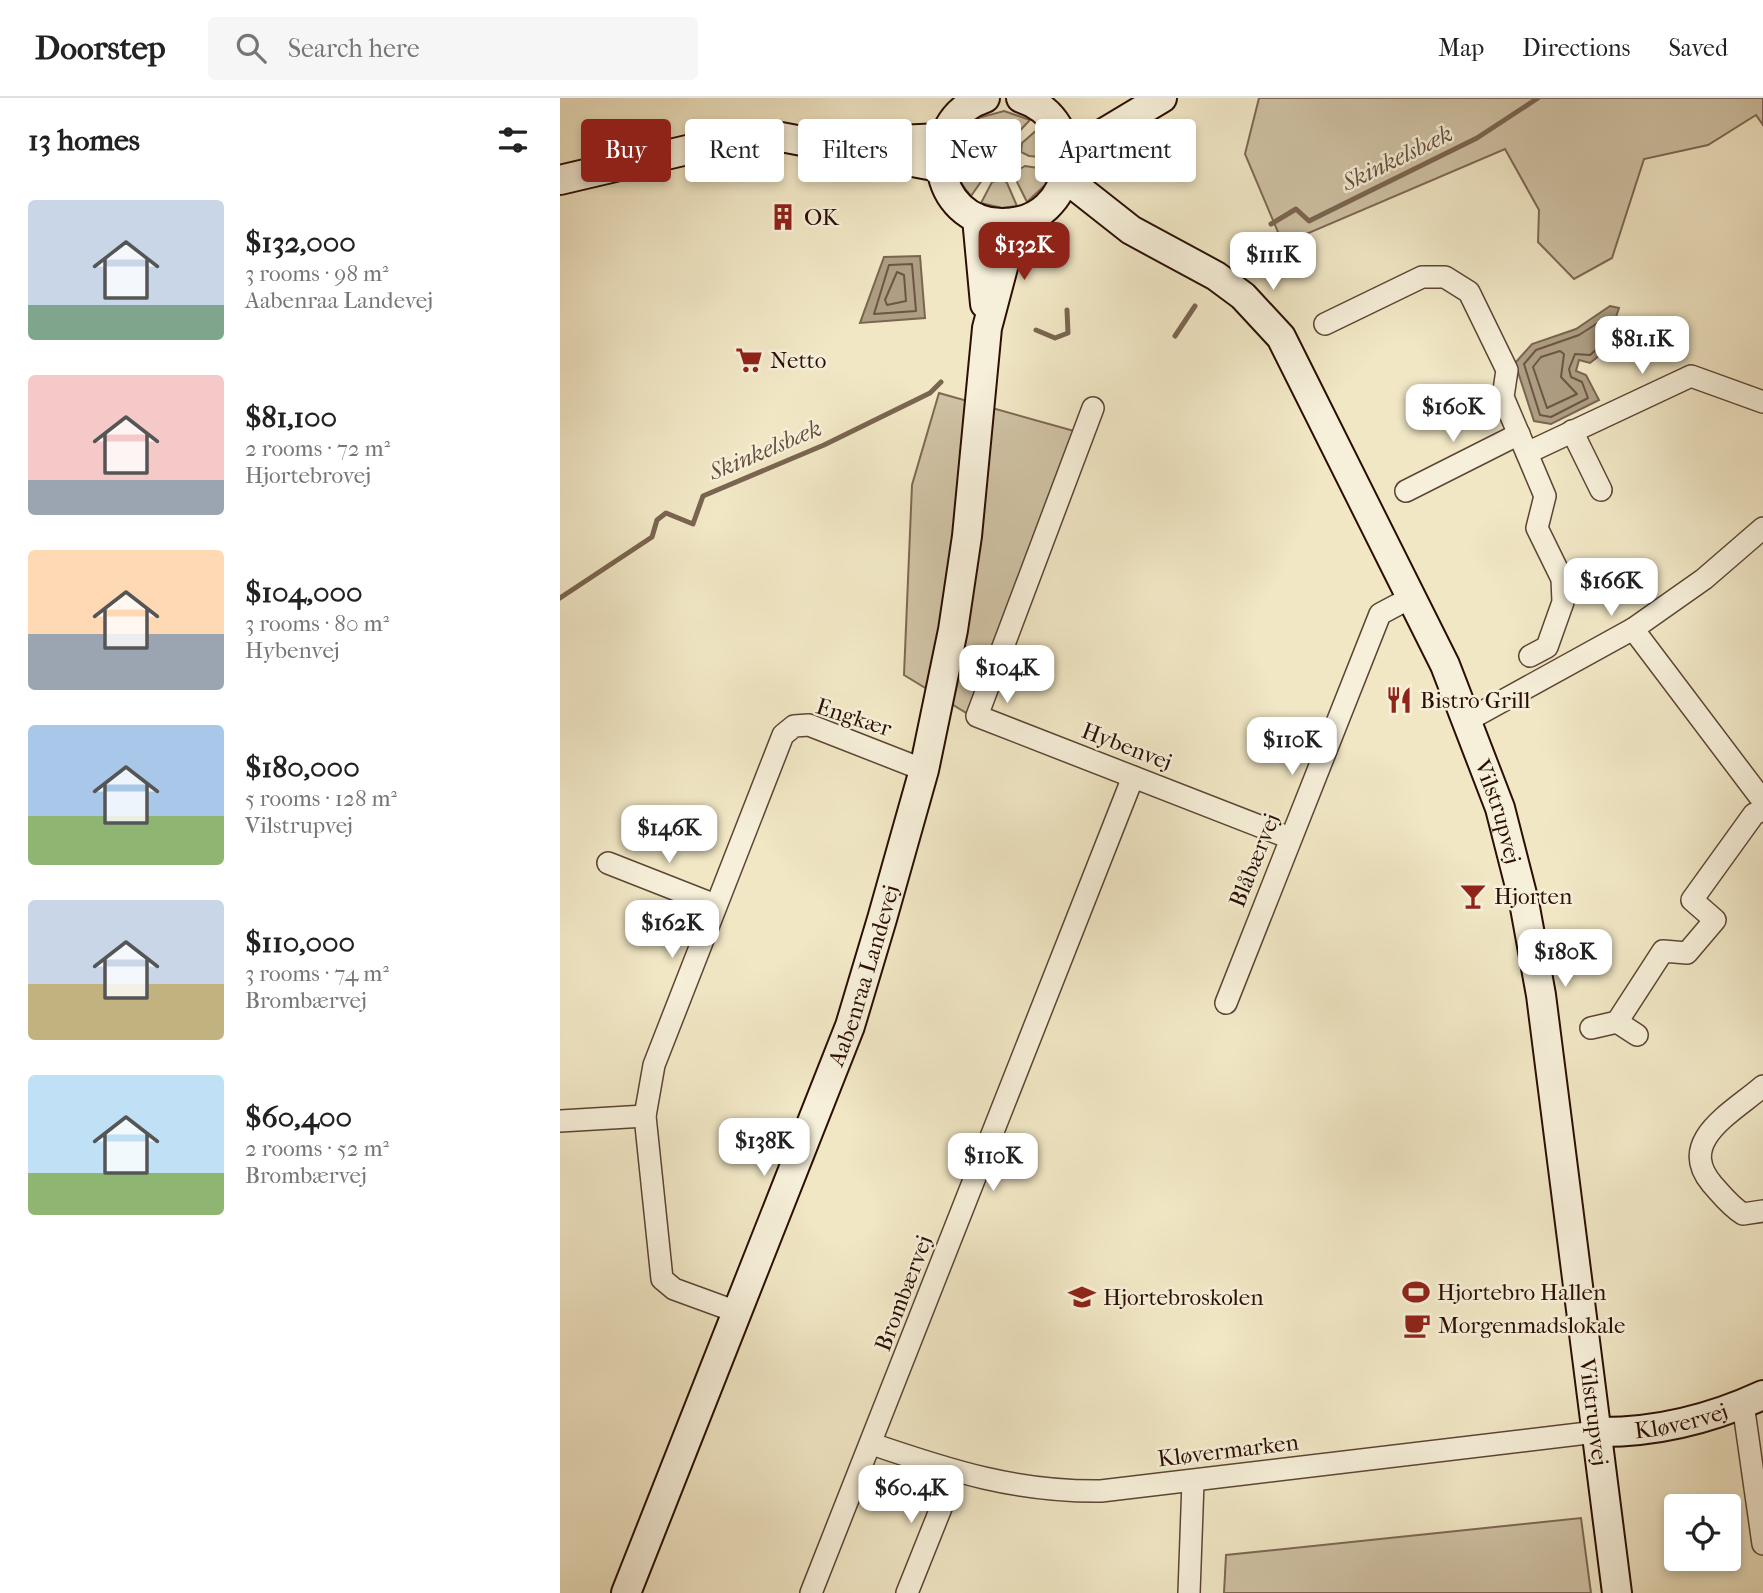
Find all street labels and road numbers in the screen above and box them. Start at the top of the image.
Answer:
street label: Engkær [813,693,895,742]
street label: Hybenvej [1078,717,1176,776]
street label: Vilstrupvej [1468,755,1527,867]
street label: Blåbærvej [1223,809,1285,911]
street label: Aabenraa Landevej [822,882,905,1071]
street label: Brombærvej [869,1231,938,1355]
street label: Vilstrupvej [1573,1356,1614,1467]
street label: Kløvervej [1633,1397,1731,1444]
street label: Kløvermarken [1156,1428,1301,1473]

